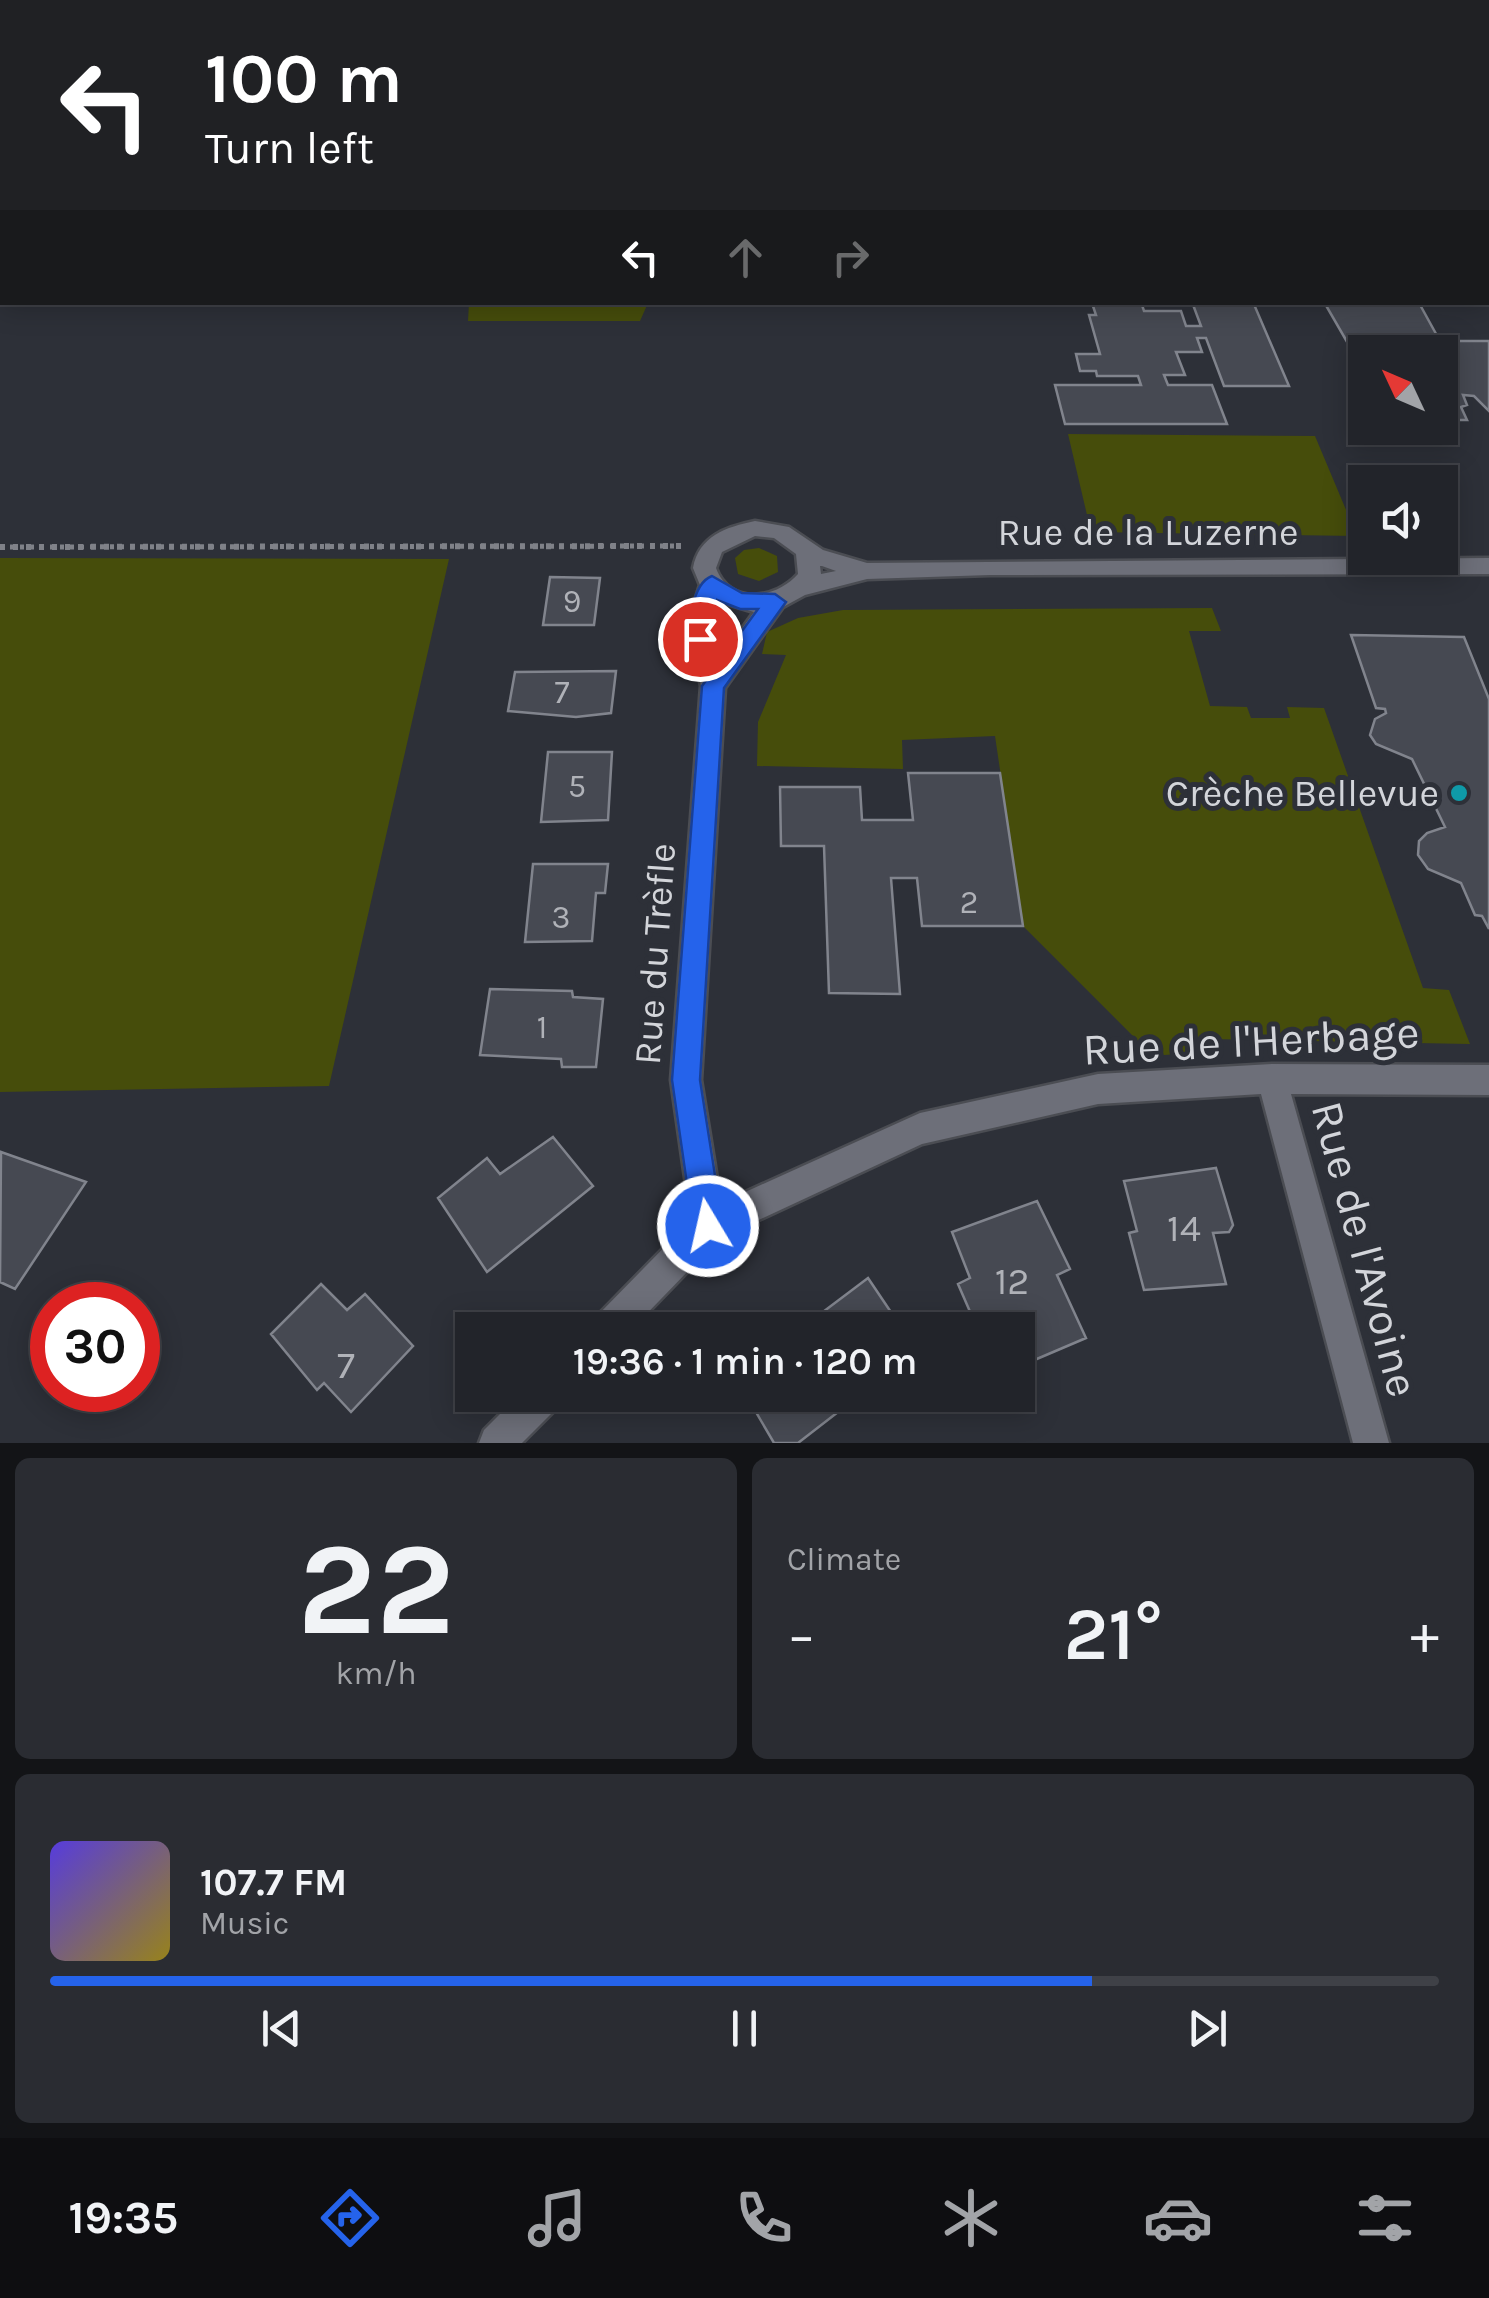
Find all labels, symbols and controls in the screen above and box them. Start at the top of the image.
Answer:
text: 100 m [205,38,403,120]
icon: left [40,40,170,170]
text: Turn left [205,122,374,174]
icon: left [613,230,668,285]
icon: ahead [718,230,773,285]
icon: right [823,230,878,285]
north arrow [1348,335,1458,445]
map controls [1348,335,1458,575]
button: sound [1348,465,1458,575]
street label: Rue de la Luzerne [998,510,1298,555]
house number: 9 [563,583,581,620]
pin [658,597,743,682]
icon: arrive [673,612,728,667]
house number: 7 [554,674,570,711]
house number: 5 [568,768,586,805]
place label: Crèche Bellevue [1166,771,1439,816]
marker: Crèche Bellevue [1448,782,1470,804]
street label: Rue du Trèfle [625,842,685,1066]
house number: 2 [960,884,978,921]
house number: 3 [552,899,570,936]
street label: Rue de l'Herbage [1081,1006,1421,1077]
house number: 1 [537,1009,547,1046]
street label: Rue de l'Avoine [1301,1096,1429,1402]
position arrow [656,1174,760,1278]
house number: 14 [1167,1206,1201,1251]
house number: 12 [995,1259,1029,1304]
speed limit sign: 30 [30,1282,160,1412]
text: 19:36 · 1 min · 120 m [573,1339,917,1384]
house number: 7 [337,1343,355,1388]
text: 22 [297,1514,455,1666]
text: Climate [787,1541,901,1578]
text: 21° [1063,1590,1163,1678]
text: − [787,1603,816,1667]
text: + [1410,1603,1439,1667]
text: km/h [335,1655,417,1692]
text: 107.7 FM [200,1860,347,1905]
text: Music [200,1905,289,1942]
icon: previous [254,2001,309,2056]
icon: pause [717,2001,772,2056]
icon: next [1180,2001,1235,2056]
icon: directions [315,2183,385,2253]
icon: music [522,2183,592,2253]
icon: phone [729,2183,799,2253]
icon: climate [936,2183,1006,2253]
icon: car [1143,2183,1213,2253]
icon: filters [1350,2183,1420,2253]
text: 19:35 [69,2192,178,2244]

